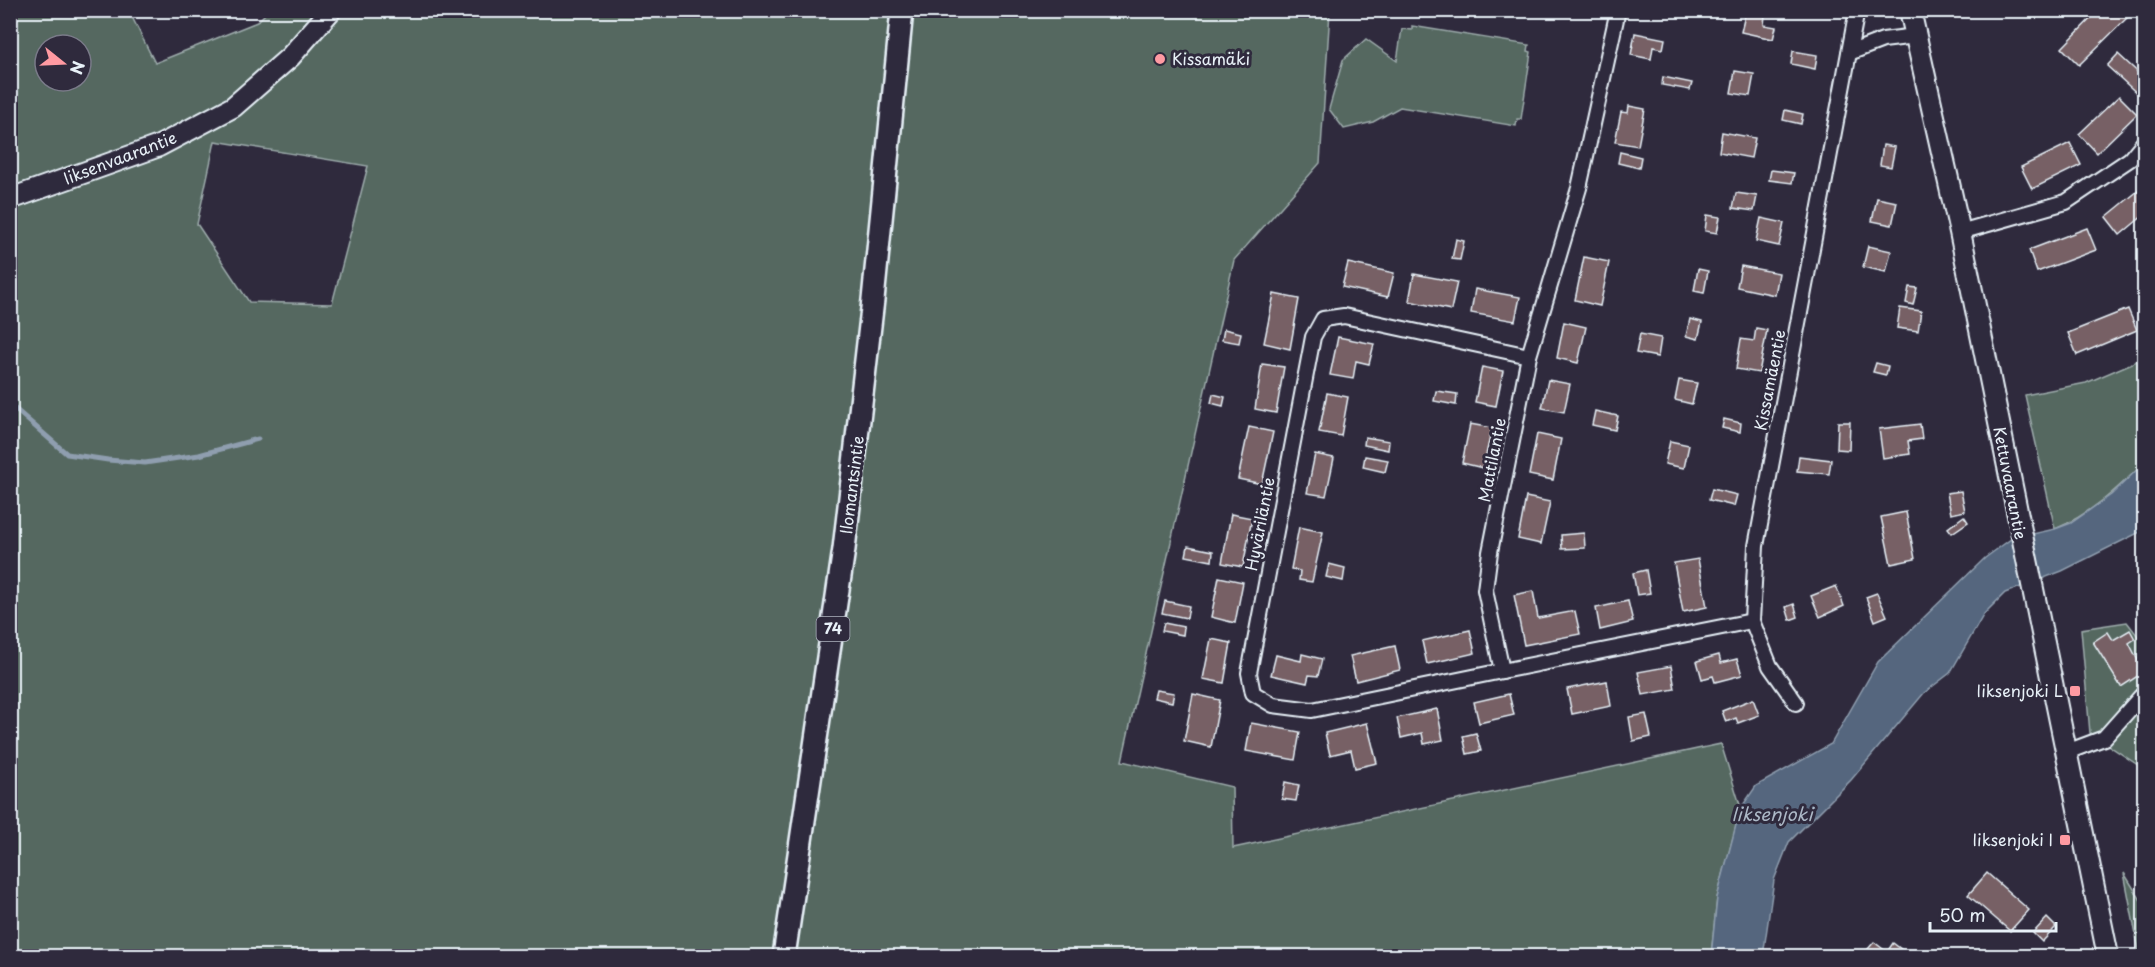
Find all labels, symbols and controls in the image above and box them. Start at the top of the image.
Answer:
north arrow [33,33,93,93]
place label: Kissamäki [1172,46,1250,70]
marker: Kissamäki [1153,52,1167,66]
text: N [65,58,92,78]
street label: Iiksenvaarantie [60,124,180,190]
street label: Kissamäentie [1747,327,1791,432]
street label: Mattilantie [1471,416,1511,504]
street label: Kettuvaarantie [1988,424,2034,541]
street label: Ilomantsintie [833,434,869,535]
street label: Hyväriläntie [1238,475,1280,573]
road number: 74 [816,617,850,641]
place label: Iiksenjoki L [1977,678,2063,702]
marker: Iiksenjoki L [2068,684,2082,698]
water label: Iiksenjoki [1731,800,1816,827]
place label: Iiksenjoki I [1972,827,2053,851]
marker: Iiksenjoki I [2058,833,2072,847]
scale bar [1930,895,2056,933]
text: 50 m [1939,901,1986,928]

